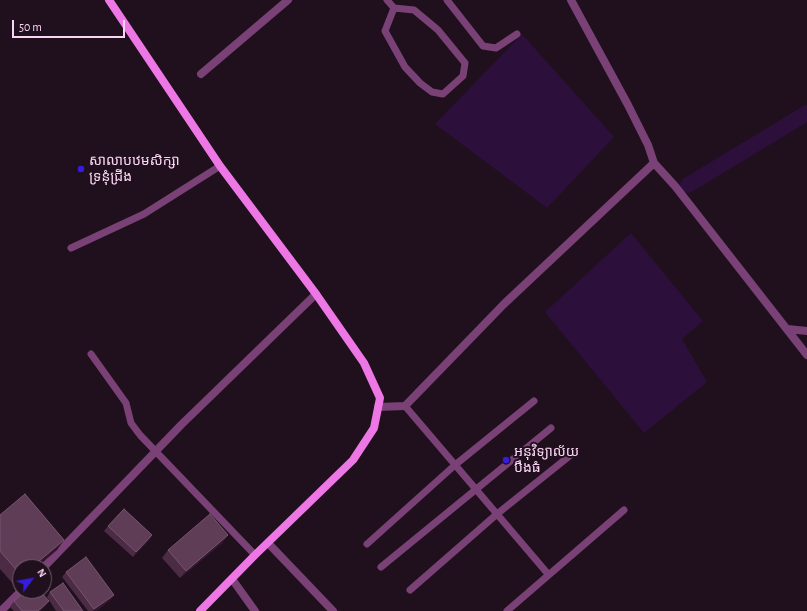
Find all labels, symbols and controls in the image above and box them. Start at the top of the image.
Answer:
scale bar [14,12,127,38]
text: 50 m [19,21,42,33]
place label: សាលាបឋមសិក្សា ទ្រនុំជ្រីង [89,153,180,186]
marker: សាលាបឋមសិក្សា ទ្រនុំជ្រីង [76,164,86,174]
place label: អនុវិទ្យាល័យ បឹងធំ [514,444,579,476]
marker: អនុវិទ្យាល័យ បឹងធំ [501,455,511,465]
north arrow [12,559,52,599]
text: N [35,567,48,579]

